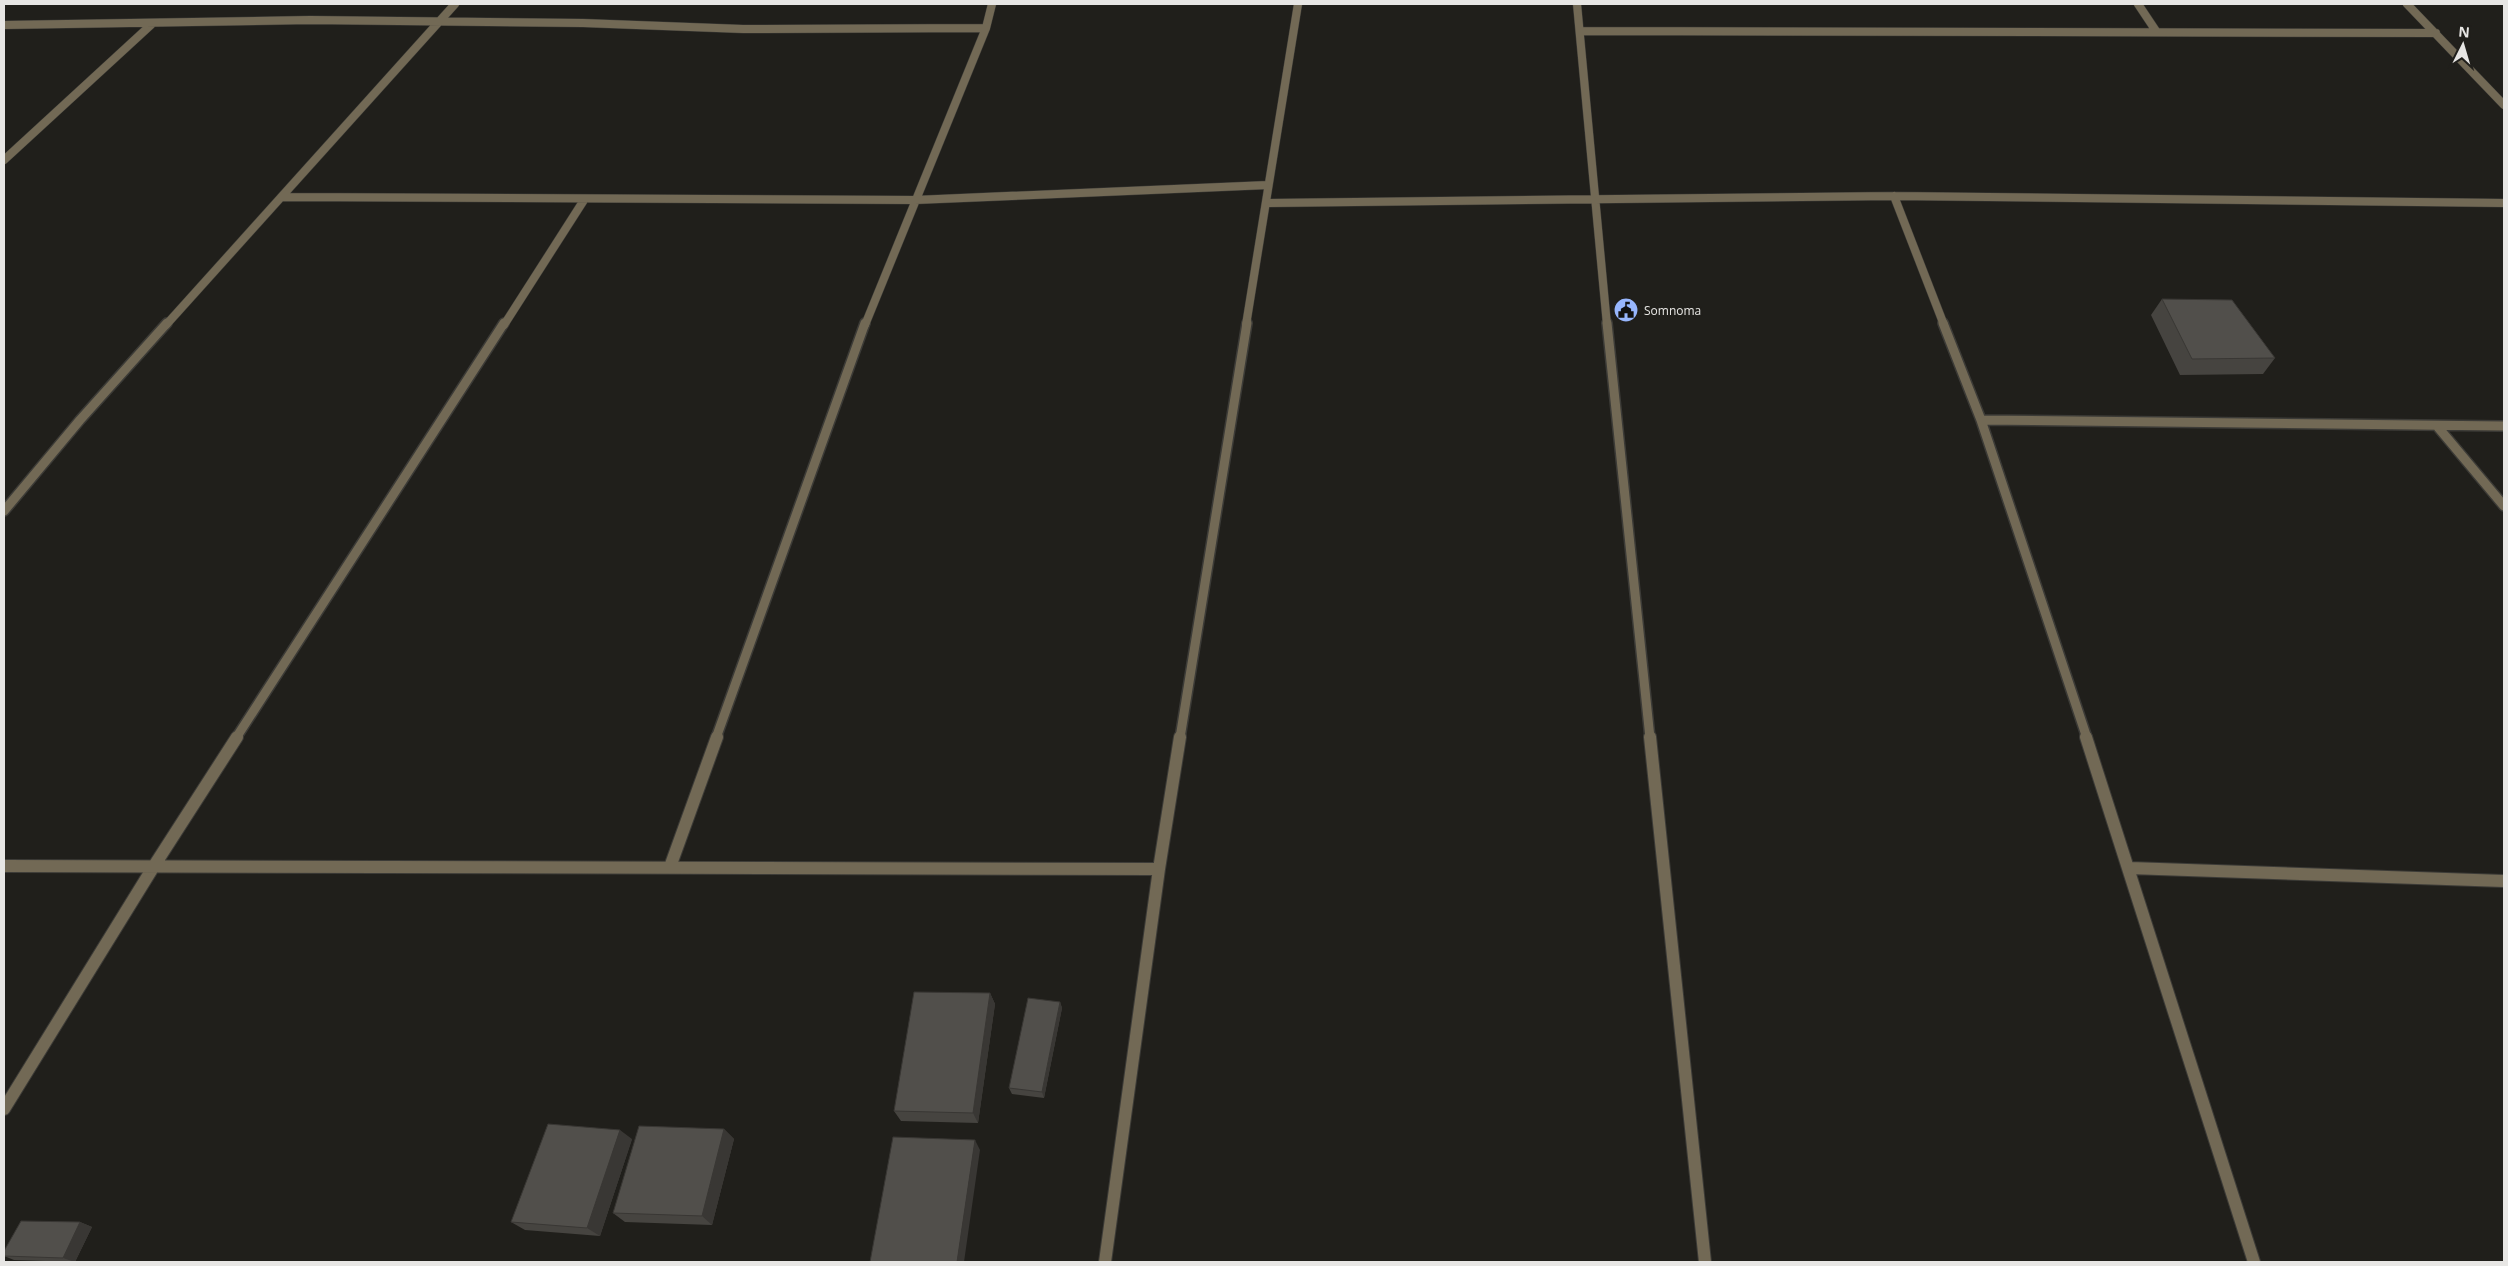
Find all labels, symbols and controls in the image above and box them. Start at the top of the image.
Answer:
north arrow [2438,20,2488,70]
text: N [2458,22,2471,42]
public building icon: Somnoma [1613,297,1639,323]
place label: Somnoma [1644,302,1701,319]

